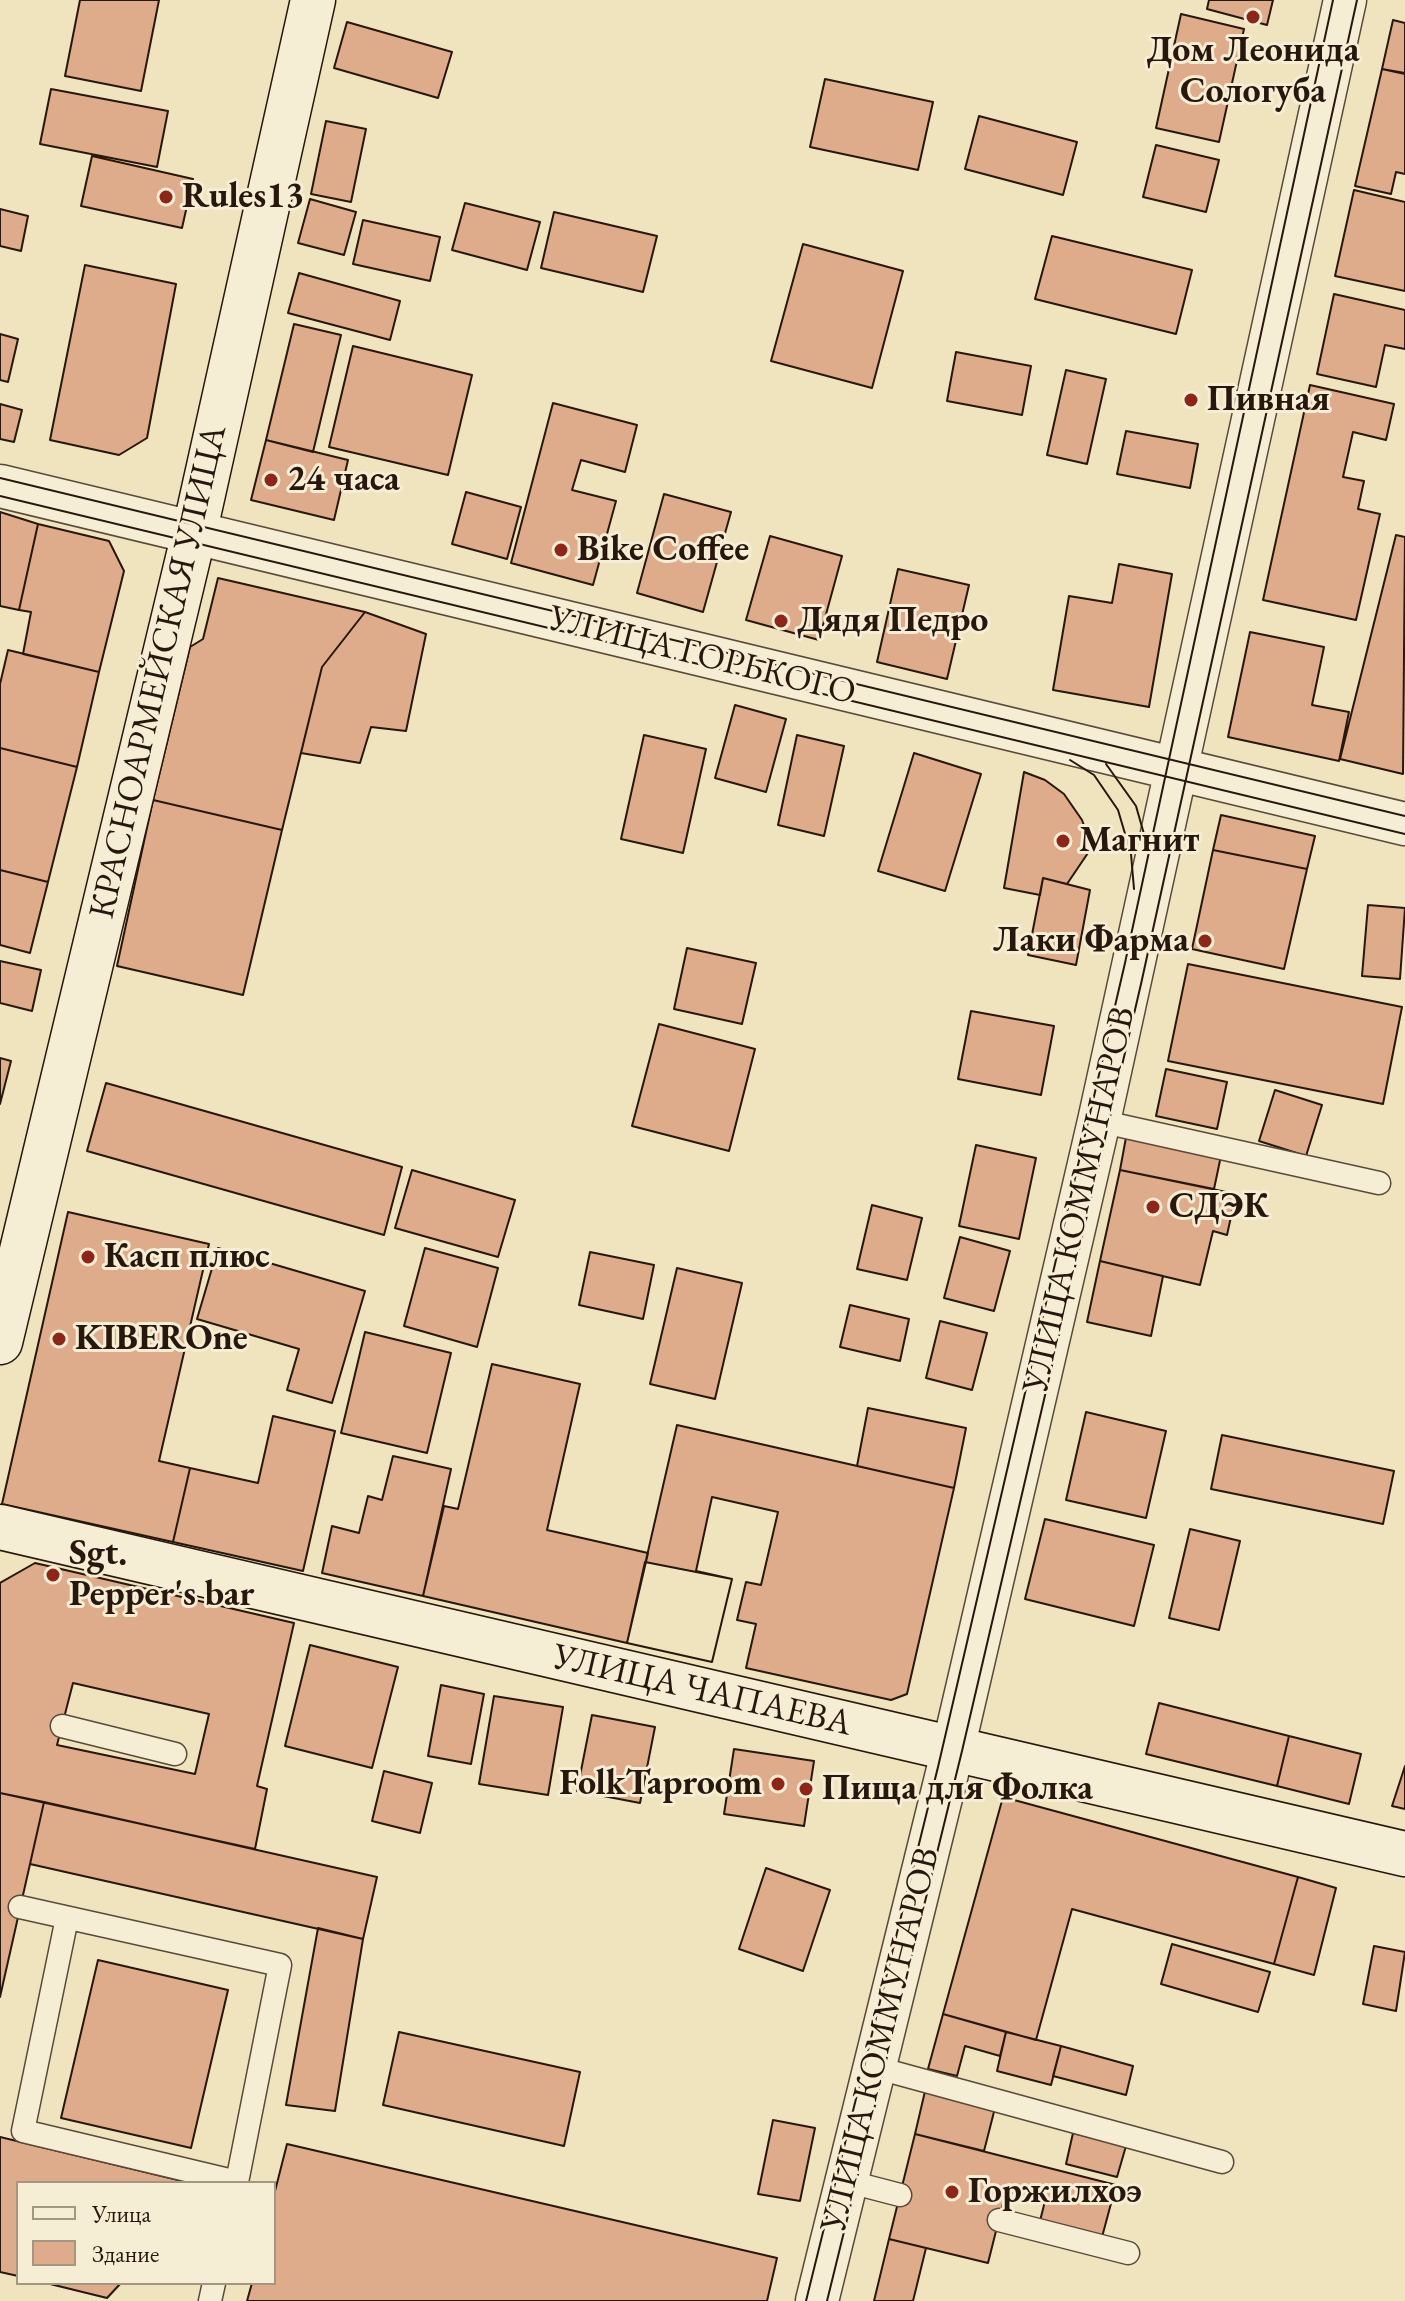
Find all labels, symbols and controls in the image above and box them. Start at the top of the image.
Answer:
marker: Дом Леонида Сологуба [1244,8,1262,26]
place label: Дом Леонида Сологуба [1146,29,1360,114]
place label: Rules13 [182,175,304,219]
marker: Rules13 [157,188,175,206]
place label: Пивная [1207,378,1330,422]
marker: Пивная [1182,391,1200,409]
street label: КРАСНОАРМЕЙСКАЯ УЛИЦА [81,421,237,923]
place label: 24 часа [287,458,400,502]
marker: 24 часа [262,471,280,489]
place label: Bike Coffee [577,528,749,572]
marker: Bike Coffee [552,541,570,559]
street label: УЛИЦА ГОРЬКОГО [544,597,860,715]
place label: Дядя Педро [797,599,988,643]
marker: Дядя Педро [772,612,790,630]
place label: Магнит [1079,819,1199,863]
marker: Магнит [1054,832,1072,850]
place label: Лаки Фарма [993,919,1189,963]
marker: Лаки Фарма [1196,932,1214,950]
street label: УЛИЦА КОММУНАРОВ [1015,1003,1145,1397]
place label: СДЭК [1169,1185,1269,1229]
marker: СДЭК [1144,1198,1162,1216]
place label: Касп плюс [104,1235,270,1279]
marker: Касп плюс [79,1248,97,1266]
place label: KIBEROne [75,1317,248,1361]
marker: KIBEROne [50,1330,68,1348]
place label: Sgt. Pepper's bar [69,1532,254,1617]
marker: Sgt. Pepper's bar [44,1566,62,1584]
street label: УЛИЦА ЧАПАЕВА [548,1636,856,1746]
place label: FolkTaproom [559,1762,762,1806]
place label: Пища для Фолка [822,1767,1093,1811]
marker: FolkTaproom [769,1775,787,1793]
marker: Пища для Фолка [797,1780,815,1798]
street label: УЛИЦА КОММУНАРОВ [812,1843,950,2237]
place label: Горжилхоэ [968,2170,1142,2214]
legend [16,2181,276,2285]
marker: Горжилхоэ [943,2183,961,2201]
text: Улица [92,2198,151,2229]
text: Здание [92,2238,159,2269]

